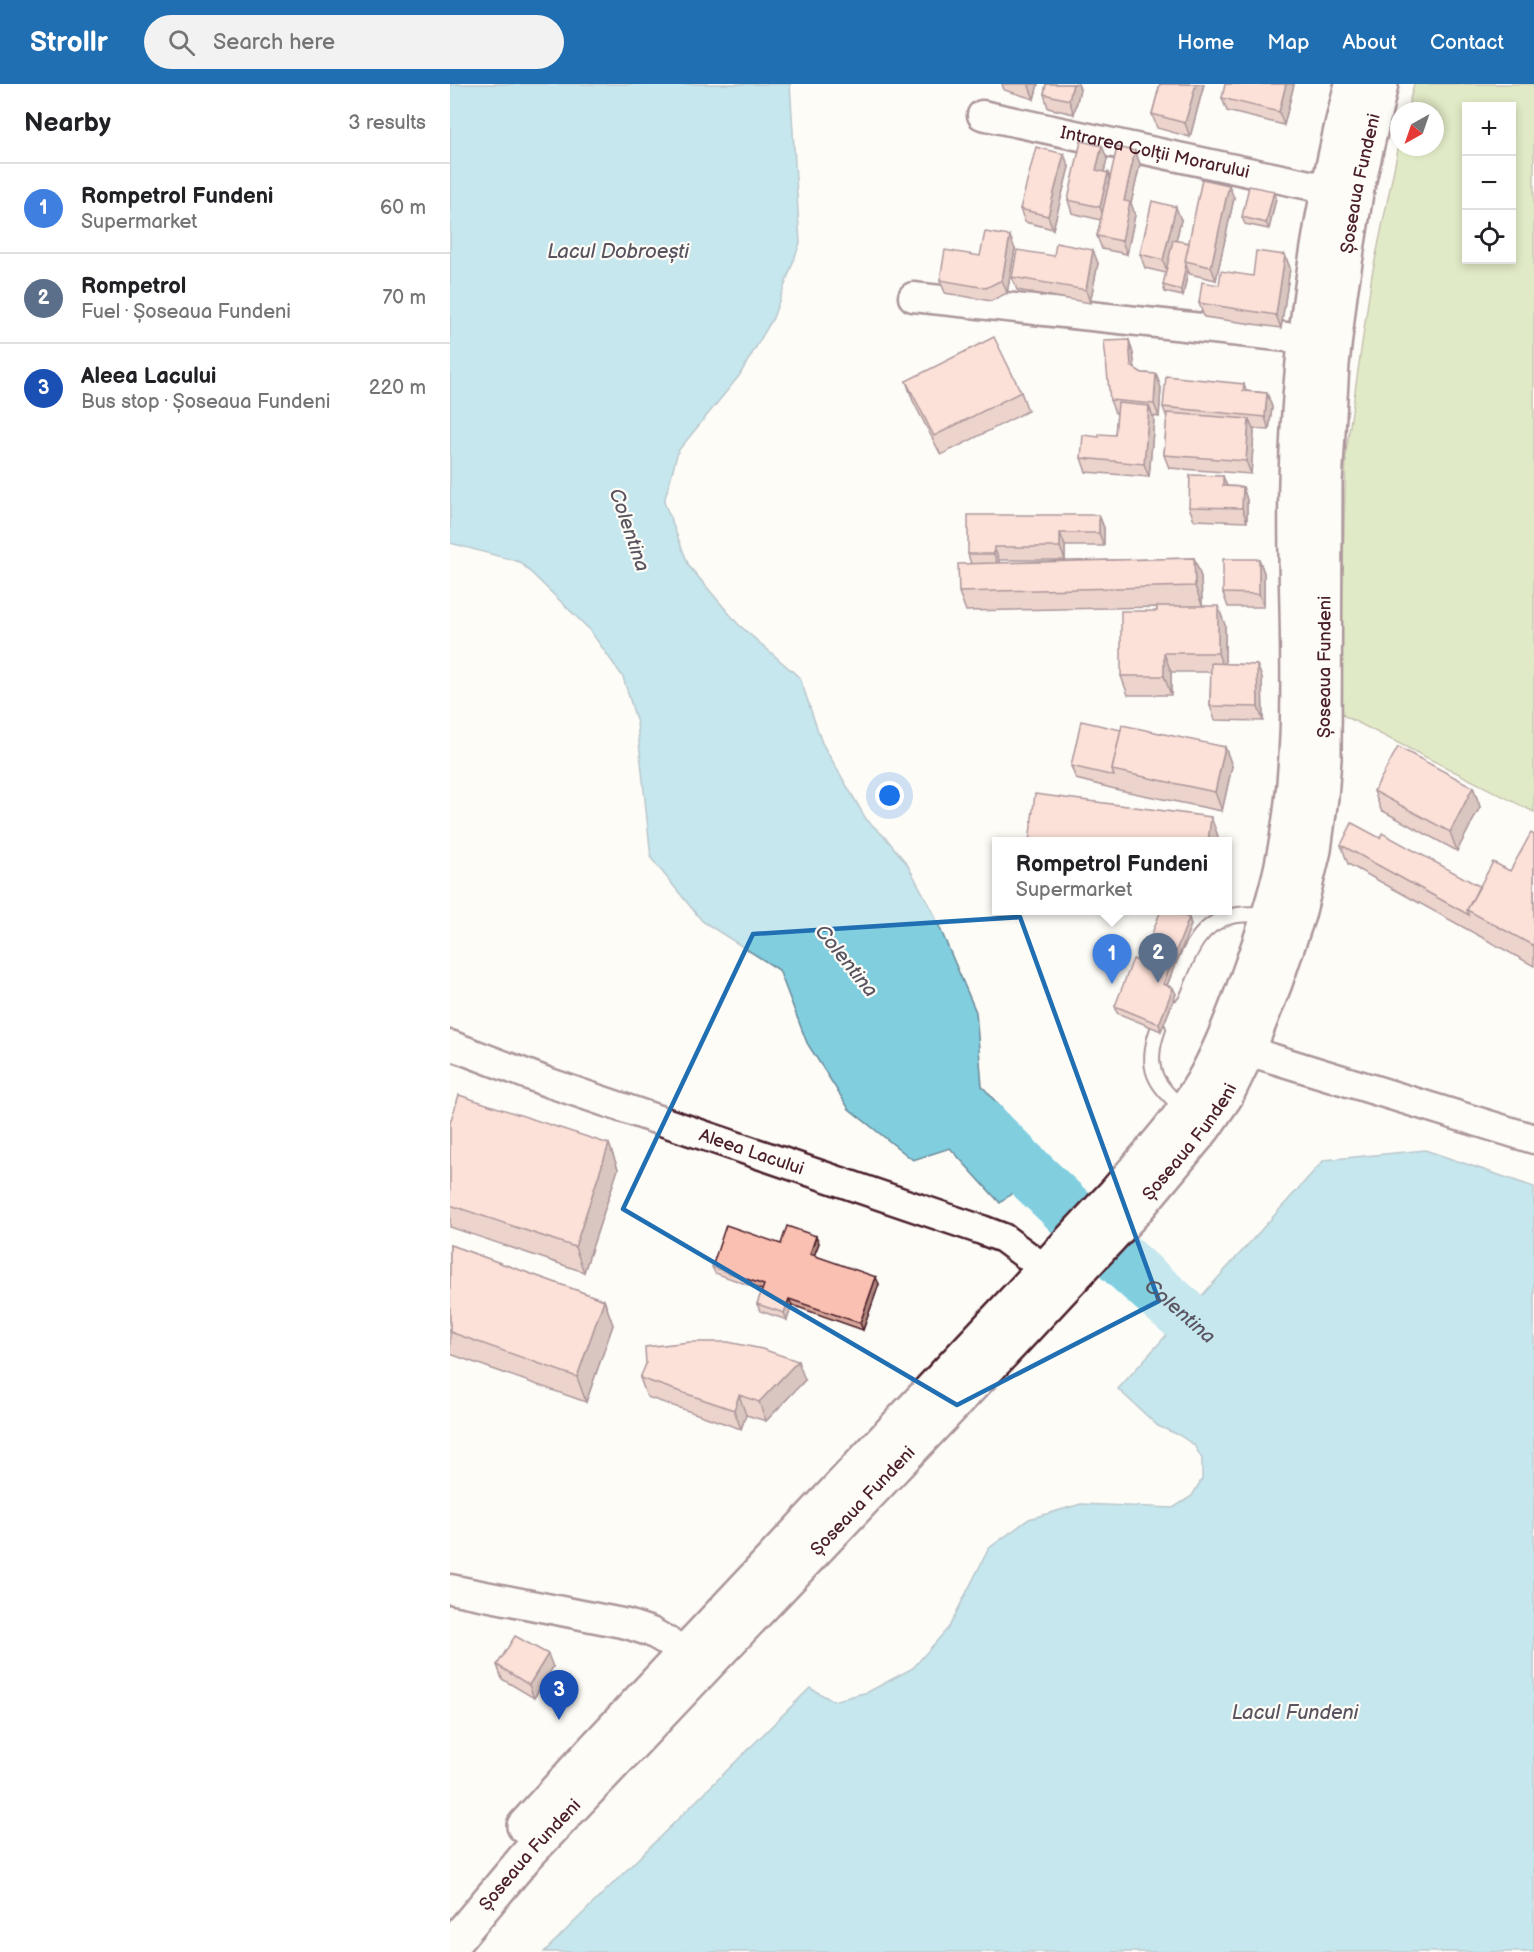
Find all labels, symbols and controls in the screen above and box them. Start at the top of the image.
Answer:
search box [144,15,564,69]
text: Strollr [30,26,108,59]
icon: search [165,26,198,59]
text: Search here [213,29,335,56]
text: Home [1177,30,1234,55]
text: Map [1267,30,1309,55]
text: About [1342,30,1397,55]
text: Contact [1430,30,1504,55]
north arrow [1390,102,1444,156]
map controls [1462,102,1516,264]
button: + [1462,102,1516,156]
text: Nearby [24,108,111,139]
text: 3 results [348,111,426,135]
street label: Șoseaua Fundeni [1336,111,1384,255]
street label: Intrarea Colții Morarului [1059,122,1252,182]
button: − [1462,156,1516,210]
text: Rompetrol Fundeni [81,183,273,210]
text: 1 [39,196,48,220]
text: 60 m [380,196,426,220]
text: Supermarket [81,210,197,234]
button: locate [1462,210,1516,264]
water label: Lacul Dobroești [547,240,690,264]
text: Rompetrol [81,273,186,300]
text: 2 [38,286,49,310]
text: 70 m [382,286,426,310]
text: Fuel · Șoseaua Fundeni [81,300,291,324]
text: Aleea Lacului [81,363,216,390]
text: 3 [38,376,49,400]
text: 220 m [369,376,426,400]
text: Bus stop · Șoseaua Fundeni [81,390,330,414]
water label: Colentina [604,485,654,575]
street label: Șoseaua Fundeni [1314,596,1335,738]
your location [875,781,904,810]
popup [992,837,1232,915]
text: Rompetrol Fundeni [1016,851,1208,878]
text: Supermarket [1016,878,1132,902]
water label: Colentina [809,920,883,1002]
pin: 1 [1092,934,1132,984]
pin: 2 [1138,934,1178,983]
street label: Șoseaua Fundeni [1138,1080,1241,1204]
street label: Aleea Lacului [697,1124,807,1179]
water label: Colentina [1139,1274,1220,1349]
street label: Șoseaua Fundeni [806,1442,919,1560]
pin: 3 [540,1670,578,1720]
water label: Lacul Fundeni [1232,1701,1360,1725]
street label: Șoseaua Fundeni [475,1795,585,1915]

